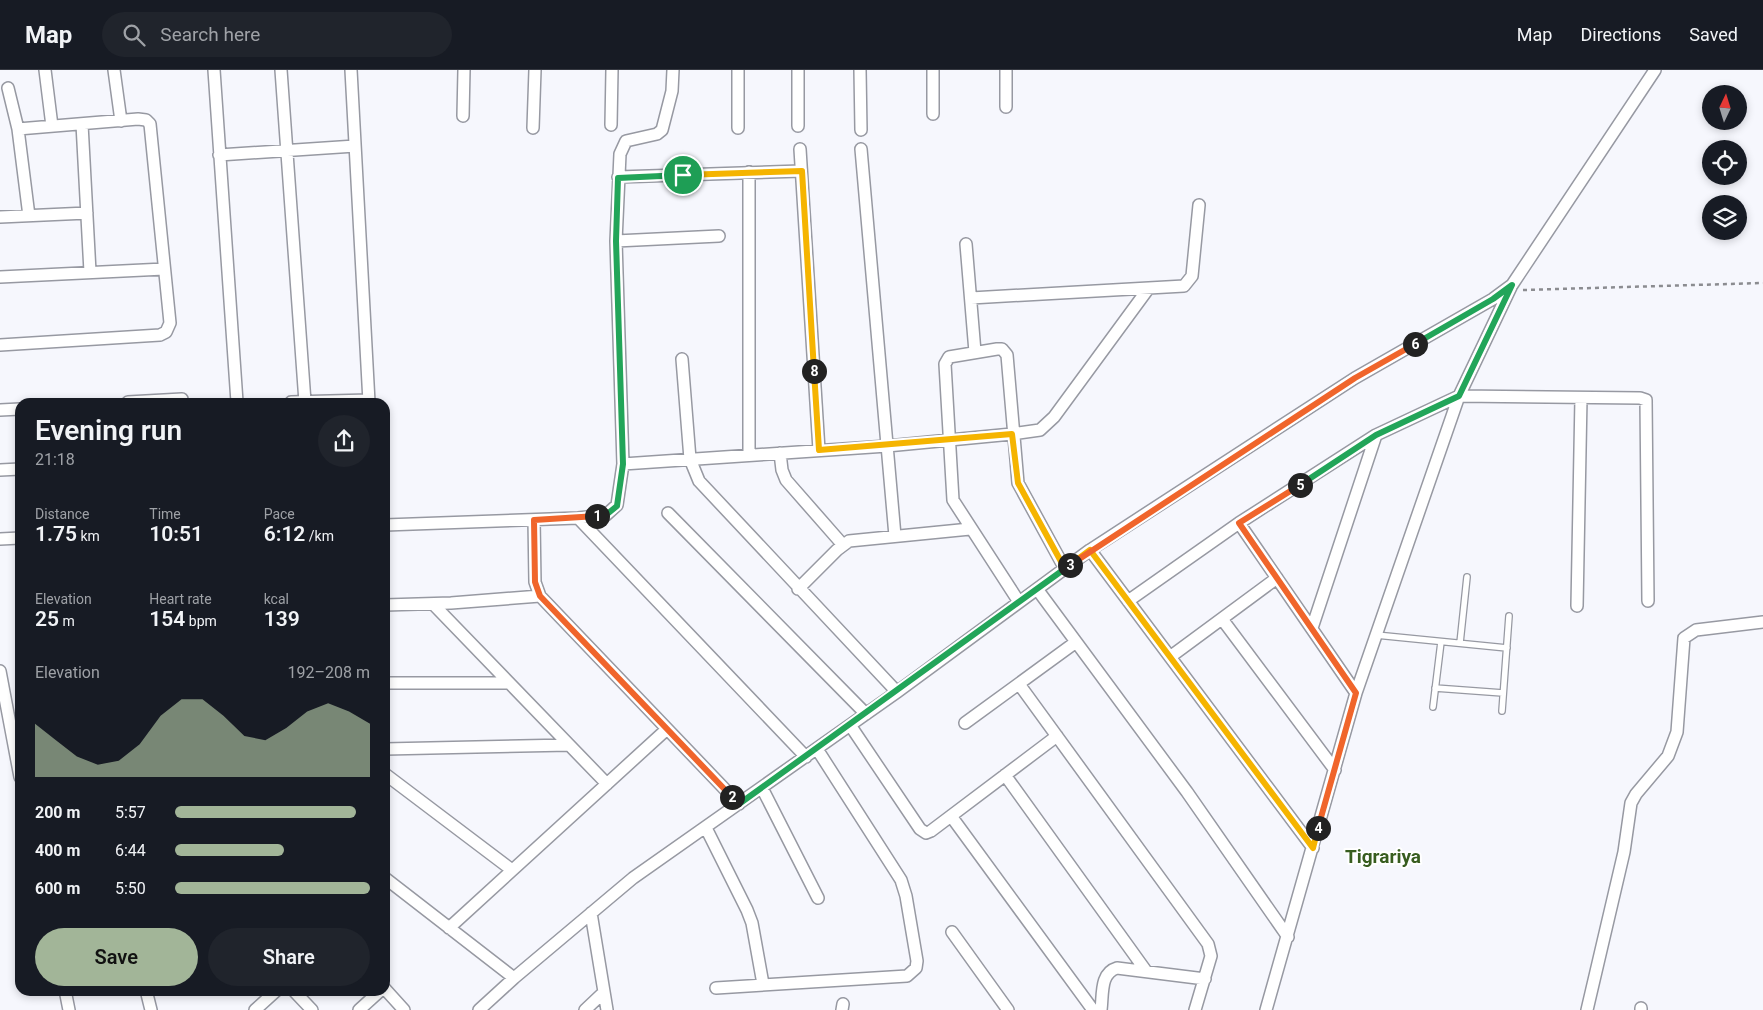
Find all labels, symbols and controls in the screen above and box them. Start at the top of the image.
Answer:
search box [102,12,452,57]
text: Map [25,21,72,49]
icon: search [120,21,148,49]
text: Search here [160,23,260,46]
text: Map [1517,24,1552,45]
text: Directions [1580,24,1661,45]
text: Saved [1689,24,1738,45]
north arrow [1702,85,1748,130]
map controls [1702,85,1747,240]
button: locate [1702,140,1747,185]
pin [662,154,704,196]
icon: arrive [669,161,697,189]
button: layers [1702,195,1747,240]
pin: 6 [1402,332,1428,356]
text: 6 [1411,336,1420,352]
pin: 8 [802,358,826,384]
text: 8 [810,363,819,379]
text: Evening run [35,414,182,447]
button: share [318,415,370,467]
text: 21:18 [35,450,75,469]
pin: 5 [1288,472,1312,498]
text: 5 [1296,477,1305,493]
pin: 1 [584,504,610,528]
text: Distance [35,506,90,522]
text: Time [149,506,181,522]
text: Pace [264,506,295,522]
text: 1 [593,508,602,524]
text: 1.75 [35,522,77,546]
text: 10:51 [149,522,203,546]
text: 6:12 [264,522,305,546]
text: km [77,528,100,544]
text: /km [305,528,334,544]
pin: 3 [1058,552,1082,578]
text: 3 [1066,557,1075,573]
text: Elevation [35,591,92,607]
text: Heart rate [149,591,212,607]
text: kcal [264,591,289,607]
text: 25 [35,607,59,631]
text: 154 [149,607,185,631]
text: 139 [264,607,300,631]
text: m [59,613,75,629]
text: bpm [185,613,217,629]
text: Elevation [35,663,100,682]
text: 192–208 m [288,663,370,682]
pin: 2 [720,784,744,810]
text: 2 [728,789,737,805]
text: 200 m [35,803,80,822]
text: 5:57 [115,803,146,822]
pin: 4 [1306,816,1330,840]
text: 4 [1314,820,1323,836]
text: 400 m [35,841,80,860]
text: 6:44 [115,841,146,860]
district label: Tigrariya [1345,845,1421,868]
text: 600 m [35,879,80,898]
text: 5:50 [115,879,146,898]
button: Save [35,928,198,986]
button: Share [208,928,370,986]

